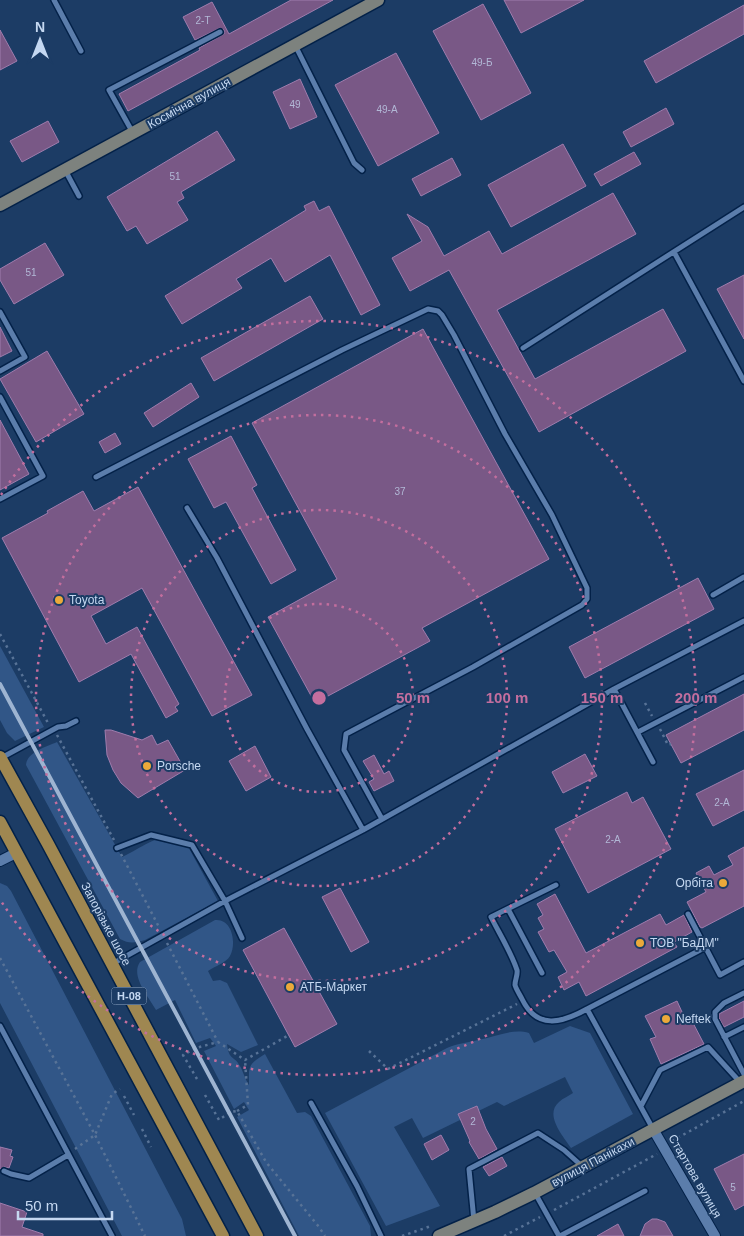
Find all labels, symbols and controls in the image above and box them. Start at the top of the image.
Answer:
north arrow [15,15,65,65]
house number: 2-Т [196,15,211,26]
text: N [35,19,45,35]
house number: 49-Б [471,57,493,68]
street label: Космічна вулиця [145,74,233,132]
house number: 49 [289,99,301,110]
house number: 49-А [376,104,398,115]
house number: 51 [169,171,181,182]
house number: 51 [25,267,37,278]
house number: 37 [394,486,406,497]
place label: Toyota [69,593,105,607]
marker: Toyota [53,594,65,606]
centre of rings [310,689,328,707]
text: 50 m [396,689,430,706]
text: 100 m [486,689,528,706]
text: 150 m [581,689,623,706]
text: 200 m [675,689,717,706]
place label: Porsche [157,759,201,773]
marker: Porsche [141,760,153,772]
house number: 2-А [714,797,730,808]
house number: 2-А [605,834,621,845]
place label: Орбіта [675,876,713,890]
marker: Орбіта [717,877,729,889]
street label: Запорізьке шосе [78,880,134,968]
place label: ТОВ "БаДМ" [650,936,719,950]
marker: ТОВ "БаДМ" [634,937,646,949]
place label: АТБ-Маркет [300,980,367,994]
marker: АТБ-Маркет [284,981,296,993]
road number: Н-08 [112,988,146,1004]
place label: Neftek [676,1012,712,1026]
marker: Neftek [660,1013,672,1025]
house number: 2 [470,1116,476,1127]
street label: Стартова вулиця [665,1132,725,1220]
street label: вулиця Панікахи [549,1134,637,1190]
house number: 5 [730,1182,736,1193]
scale bar [18,1188,111,1220]
text: 50 m [25,1197,58,1214]

